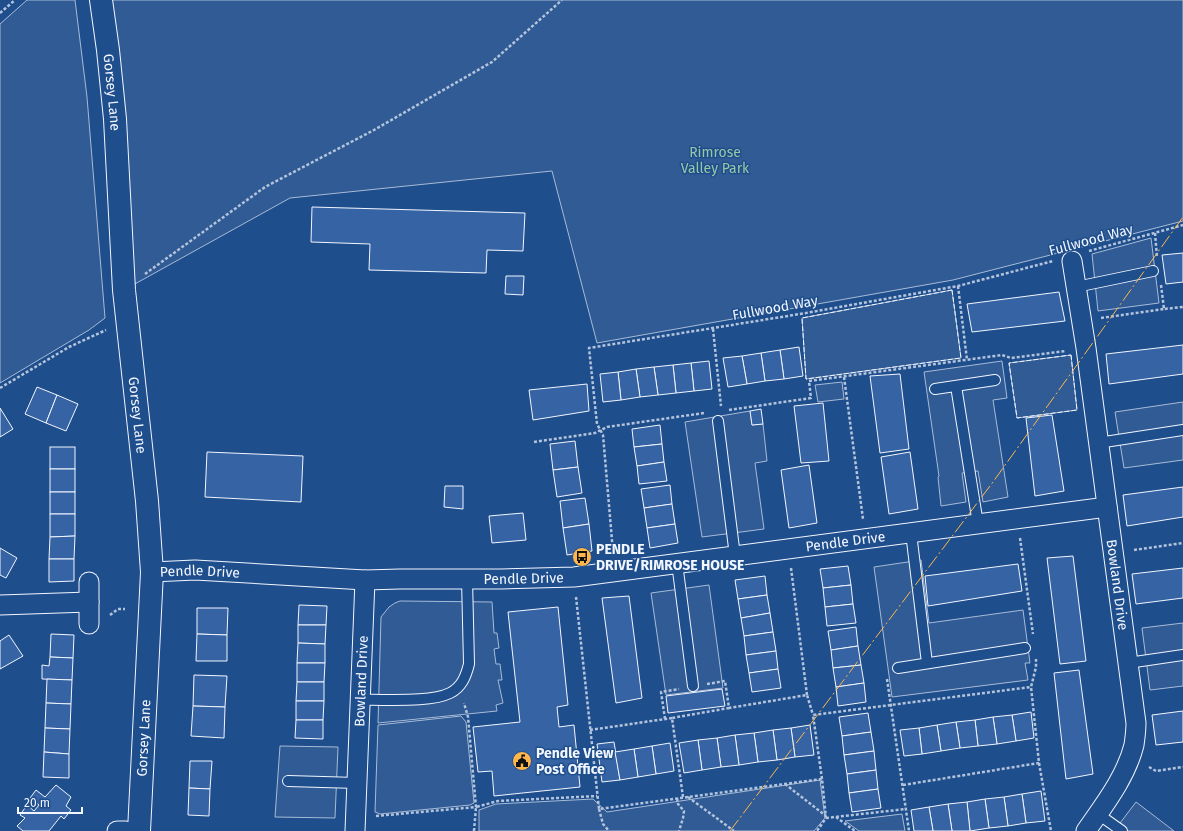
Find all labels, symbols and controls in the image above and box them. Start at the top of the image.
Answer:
street label: Gorsey Lane [100,53,124,131]
park label: Rimrose Valley Park [681,144,750,177]
street label: Fullwood Way [1047,221,1135,259]
street label: Fullwood Way [731,292,819,324]
street label: Gorsey Lane [125,376,150,455]
street label: Pendle Drive [804,528,886,555]
street label: Bowland Drive [1103,538,1132,631]
place label: PENDLE DRIVE/RIMROSE HOUSE [596,541,744,574]
bus stop icon: PENDLE DRIVE/RIMROSE HOUSE [571,546,593,568]
street label: Pendle Drive [159,561,240,581]
street label: Pendle Drive [484,569,564,588]
street label: Bowland Drive [351,635,371,727]
street label: Gorsey Lane [133,699,155,777]
place label: Pendle View Post Office [536,745,614,778]
public building icon: Pendle View Post Office [511,750,533,772]
scale bar [18,789,82,815]
text: 20 m [24,796,50,810]

